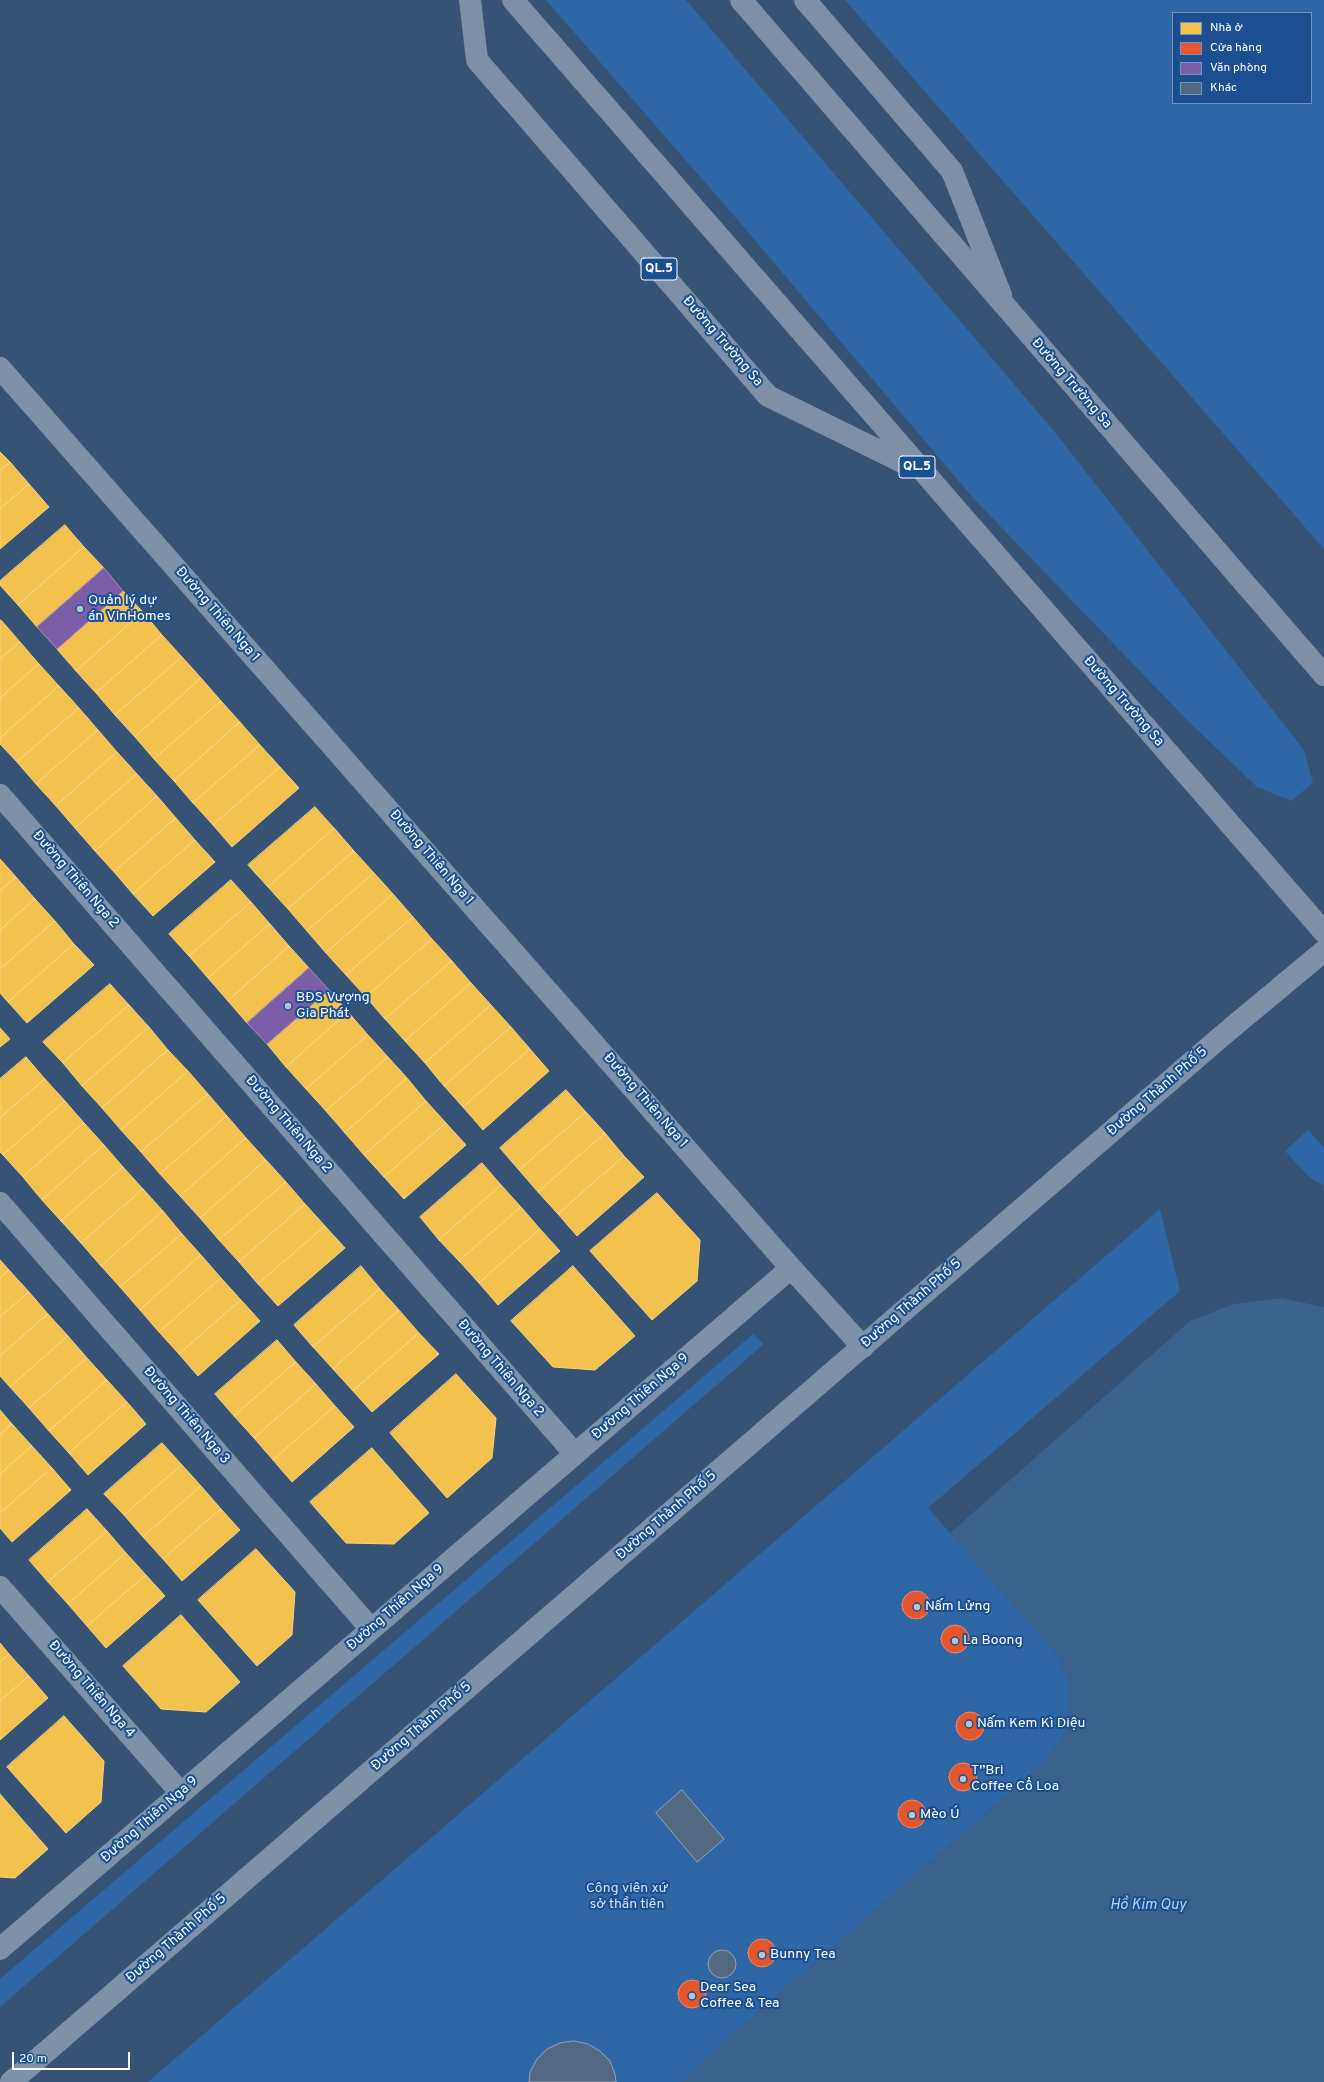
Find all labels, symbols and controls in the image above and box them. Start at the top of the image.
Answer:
legend [1172,12,1312,104]
text: Nhà ở [1210,20,1242,36]
text: Cửa hàng [1210,40,1262,56]
text: Văn phòng [1210,60,1267,76]
text: Khác [1210,80,1237,96]
road number: QL.5 [641,258,677,280]
street label: Đường Trường Sa [678,293,766,391]
street label: Đường Trường Sa [1027,335,1115,433]
road number: QL.5 [899,456,935,478]
street label: Đường Thiên Nga 1 [171,564,263,666]
place label: Quản lý dự án VinHomes [88,593,171,626]
marker: Quản lý dự án VinHomes [75,604,85,614]
street label: Đường Trường Sa [1079,653,1167,751]
street label: Đường Thiên Nga 1 [385,807,477,909]
street label: Đường Thiên Nga 2 [28,828,122,932]
place label: BĐS Vượng Gia Phát [296,990,370,1022]
marker: BĐS Vượng Gia Phát [283,1001,293,1011]
street label: Đường Thành Phố 5 [1104,1044,1212,1140]
street label: Đường Thiên Nga 1 [599,1050,691,1152]
street label: Đường Thiên Nga 2 [241,1073,335,1177]
street label: Đường Thành Phố 5 [858,1256,966,1352]
street label: Đường Thiên Nga 2 [453,1317,547,1421]
street label: Đường Thiên Nga 9 [589,1350,693,1444]
street label: Đường Thiên Nga 3 [139,1364,233,1468]
street label: Đường Thành Phố 5 [613,1468,721,1564]
street label: Đường Thiên Nga 9 [344,1561,448,1655]
place label: Nấm Lửng [925,1599,990,1615]
marker: Nấm Lửng [912,1602,922,1612]
place label: La Boong [963,1633,1023,1649]
marker: La Boong [950,1636,960,1646]
street label: Đường Thiên Nga 4 [44,1638,138,1742]
street label: Đường Thành Phố 5 [368,1679,476,1775]
place label: Nấm Kem Kì Diệu [977,1716,1085,1732]
marker: Nấm Kem Kì Diệu [964,1719,974,1729]
place label: T'’Bri Coffee Cổ Loa [971,1763,1059,1796]
street label: Đường Thiên Nga 9 [98,1773,202,1867]
marker: T'’Bri Coffee Cổ Loa [958,1774,968,1784]
place label: Mèo Ú [920,1807,960,1823]
marker: Mèo Ú [907,1810,917,1820]
park label: Công viên xứ sở thần tiên [586,1881,668,1914]
street label: Đường Thành Phố 5 [123,1891,231,1987]
water label: Hồ Kim Quy [1110,1897,1186,1915]
place label: Bunny Tea [770,1947,836,1963]
marker: Bunny Tea [757,1950,767,1960]
place label: Dear Sea Coffee & Tea [700,1980,779,2012]
marker: Dear Sea Coffee & Tea [687,1991,697,2001]
scale bar [14,2044,132,2070]
text: 20 m [19,2051,47,2067]

